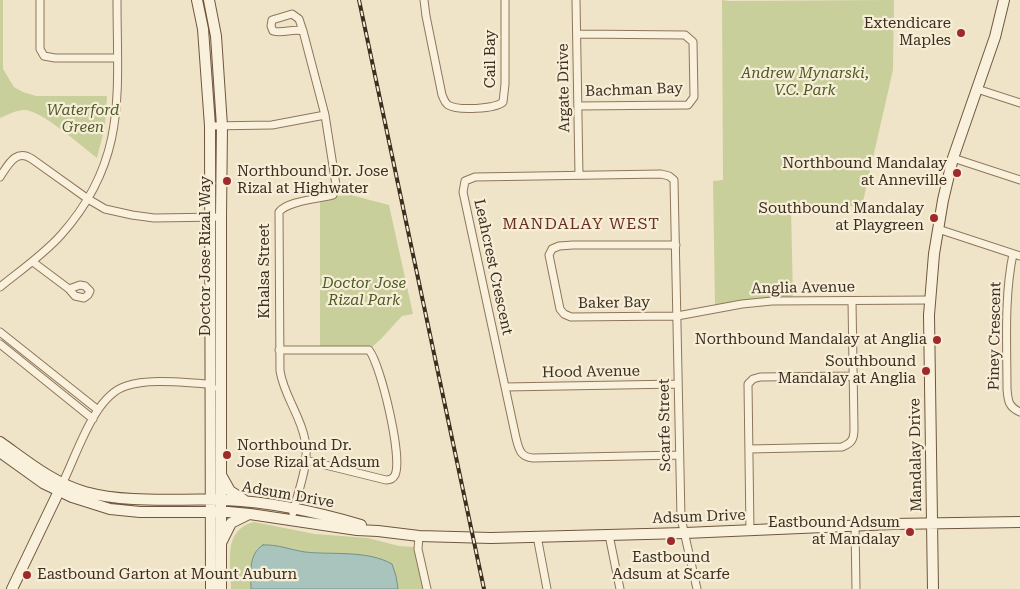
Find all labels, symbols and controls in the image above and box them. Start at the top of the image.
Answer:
place label: Extendicare Maples [864,15,951,50]
marker: Extendicare Maples [955,27,967,39]
street label: Cail Bay [482,30,500,88]
street label: Argate Drive [554,43,574,133]
park label: Andrew Mynarski, V.C. Park [741,65,869,100]
street label: Bachman Bay [585,79,683,101]
park label: Waterford Green [47,102,119,137]
place label: Northbound Mandalay at Anneville [782,155,947,190]
place label: Northbound Dr. Jose Rizal at Highwater [237,163,388,198]
marker: Northbound Mandalay at Anneville [951,167,963,179]
marker: Northbound Dr. Jose Rizal at Highwater [221,175,233,187]
street label: Doctor Jose Rizal Way [197,176,215,336]
street label: Leahcrest Crescent [470,197,516,337]
place label: Southbound Mandalay at Playgreen [759,200,924,235]
marker: Southbound Mandalay at Playgreen [928,212,940,224]
district label: MANDALAY WEST [501,214,661,234]
street label: Khalsa Street [256,223,274,319]
park label: Doctor Jose Rizal Park [322,275,406,310]
street label: Anglia Avenue [751,278,855,298]
street label: Piney Crescent [985,281,1005,391]
street label: Baker Bay [578,293,650,313]
place label: Northbound Mandalay at Anglia [695,331,927,349]
marker: Northbound Mandalay at Anglia [931,334,943,346]
place label: Southbound Mandalay at Anglia [778,353,916,388]
street label: Hood Avenue [542,362,640,382]
marker: Southbound Mandalay at Anglia [920,365,932,377]
street label: Scarfe Street [655,378,675,472]
street label: Mandalay Drive [906,398,926,512]
place label: Northbound Dr. Jose Rizal at Adsum [237,437,380,472]
marker: Northbound Dr. Jose Rizal at Adsum [221,449,233,461]
street label: Adsum Drive [241,478,335,512]
street label: Adsum Drive [652,506,746,528]
place label: Eastbound Adsum at Mandalay [768,514,900,549]
marker: Eastbound Adsum at Mandalay [904,526,916,538]
marker: Eastbound Adsum at Scarfe [665,535,677,547]
place label: Eastbound Adsum at Scarfe [612,549,730,584]
place label: Eastbound Garton at Mount Auburn [37,566,297,584]
marker: Eastbound Garton at Mount Auburn [21,569,33,581]

